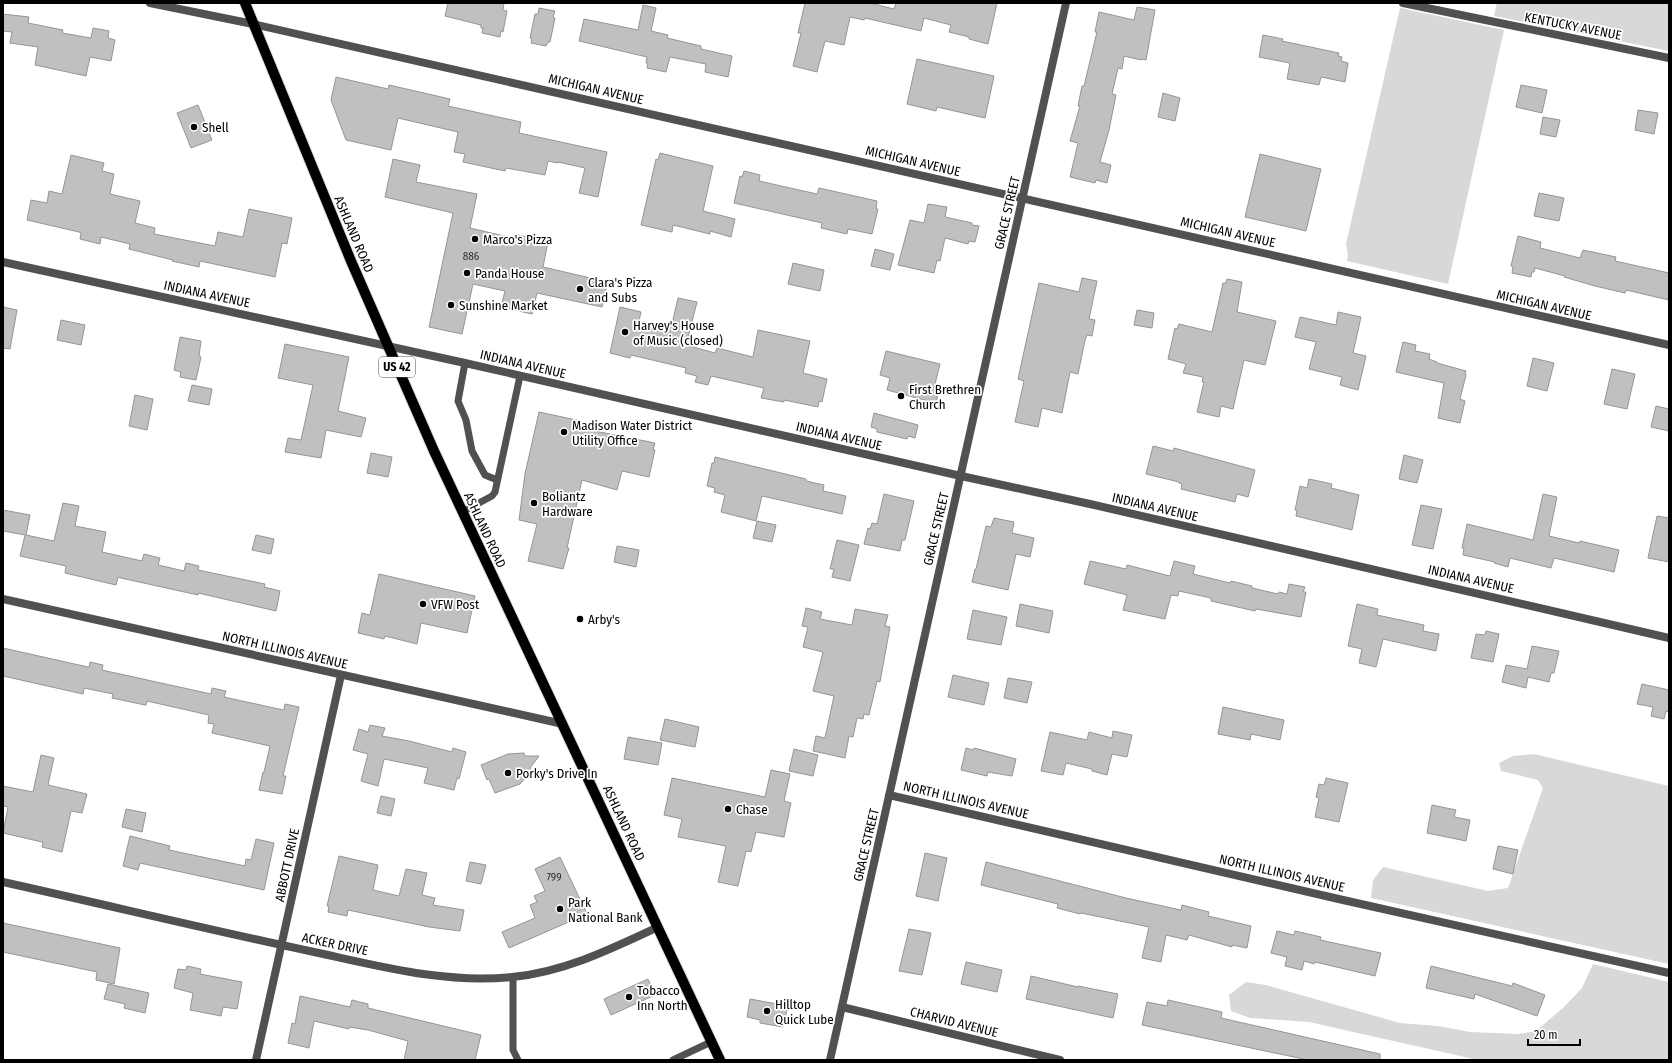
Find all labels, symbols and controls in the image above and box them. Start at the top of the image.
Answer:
street label: KENTUCKY AVENUE [1523,9,1623,43]
street label: MICHIGAN AVENUE [547,71,645,107]
place label: Shell [202,120,229,135]
marker: Shell [189,122,199,132]
street label: MICHIGAN AVENUE [864,143,962,179]
street label: GRACE STREET [991,175,1023,251]
street label: ASHLAND ROAD [331,193,377,275]
street label: MICHIGAN AVENUE [1179,214,1277,250]
place label: Marco's Pizza [483,232,552,247]
marker: Marco's Pizza [470,234,480,244]
house number: 886 [463,250,480,263]
place label: Panda House [475,266,544,281]
marker: Panda House [462,268,472,278]
place label: Clara's Pizza and Subs [588,275,652,305]
street label: INDIANA AVENUE [162,278,252,310]
marker: Clara's Pizza and Subs [575,284,585,294]
street label: MICHIGAN AVENUE [1495,287,1593,323]
place label: Sunshine Market [459,298,549,313]
marker: Sunshine Market [446,300,456,310]
place label: Harvey's House of Music (closed) [633,318,723,348]
marker: Harvey's House of Music (closed) [620,327,630,337]
street label: INDIANA AVENUE [478,347,568,381]
road number: US 42 [379,357,415,377]
place label: First Brethren Church [909,382,981,412]
marker: First Brethren Church [896,391,906,401]
place label: Madison Water District Utility Office [572,418,693,448]
street label: INDIANA AVENUE [794,419,884,453]
marker: Madison Water District Utility Office [559,427,569,437]
place label: Boliantz Hardware [542,489,593,519]
street label: ASHLAND ROAD [461,490,509,570]
street label: INDIANA AVENUE [1110,490,1200,524]
street label: GRACE STREET [920,491,952,567]
marker: Boliantz Hardware [529,498,539,508]
street label: INDIANA AVENUE [1426,562,1516,596]
place label: VFW Post [431,597,480,612]
marker: VFW Post [418,599,428,609]
place label: Arby's [588,612,621,627]
marker: Arby's [575,614,585,624]
street label: NORTH ILLINOIS AVENUE [221,628,349,672]
place label: Porky's Drive In [516,766,598,781]
marker: Porky's Drive In [503,768,513,778]
street label: NORTH ILLINOIS AVENUE [902,778,1030,822]
street label: ASHLAND ROAD [600,783,648,863]
place label: Chase [736,802,768,817]
marker: Chase [723,804,733,814]
street label: GRACE STREET [850,807,882,883]
street label: ABBOTT DRIVE [272,827,302,903]
street label: NORTH ILLINOIS AVENUE [1218,851,1346,895]
house number: 799 [547,871,561,884]
place label: Park National Bank [568,895,644,925]
marker: Park National Bank [555,904,565,914]
street label: ACKER DRIVE [301,930,369,958]
place label: Tobacco Inn North [637,983,688,1013]
marker: Tobacco Inn North [624,992,634,1002]
place label: Hilltop Quick Lube [775,997,834,1027]
street label: CHARVID AVENUE [909,1004,999,1040]
marker: Hilltop Quick Lube [762,1006,772,1016]
scale bar [1528,1021,1580,1047]
text: 20 m [1534,1028,1558,1042]

